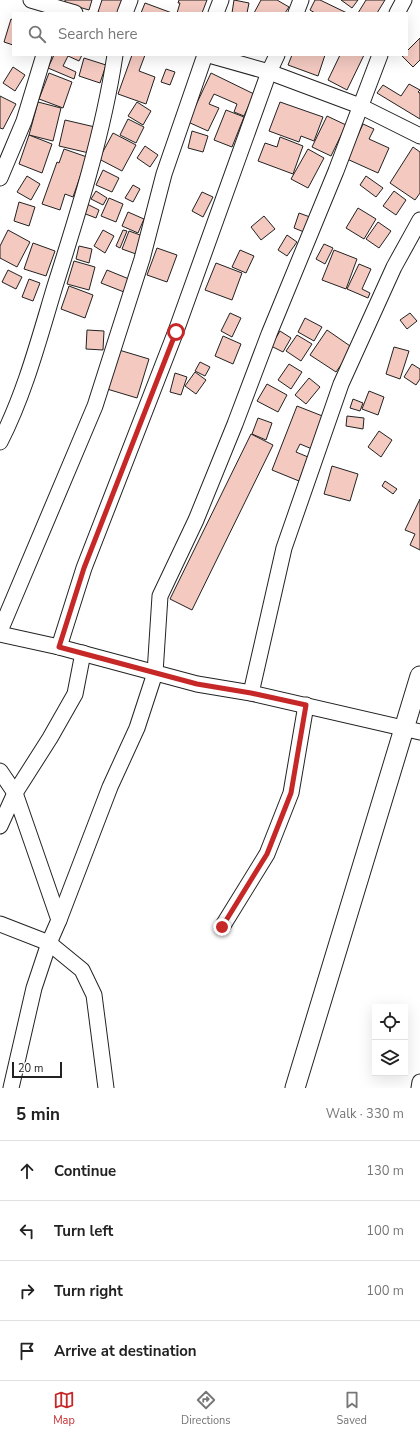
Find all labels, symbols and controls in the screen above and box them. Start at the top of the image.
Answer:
search box [12,12,408,56]
icon: search [26,23,48,45]
text: Search here [58,24,138,44]
route start [167,323,185,341]
route end [213,918,231,936]
map controls [372,1004,408,1076]
button: locate [372,1004,408,1040]
button: layers [372,1040,408,1076]
scale bar [12,1060,62,1079]
text: 20 m [18,1061,43,1076]
text: 5 min [16,1103,60,1126]
text: Walk · 330 m [326,1105,404,1123]
icon: ahead [16,1160,38,1182]
text: Continue [54,1161,116,1181]
text: 130 m [366,1162,404,1180]
icon: left [16,1220,38,1242]
text: Turn left [54,1221,113,1241]
text: 100 m [366,1222,404,1240]
icon: right [16,1280,38,1302]
text: Turn right [54,1281,123,1301]
text: 100 m [366,1282,404,1300]
icon: arrive [16,1340,38,1362]
text: Arrive at destination [54,1341,197,1361]
tab: Map [53,1389,75,1428]
tab: Directions [181,1389,231,1428]
tab: Saved [337,1389,367,1428]

